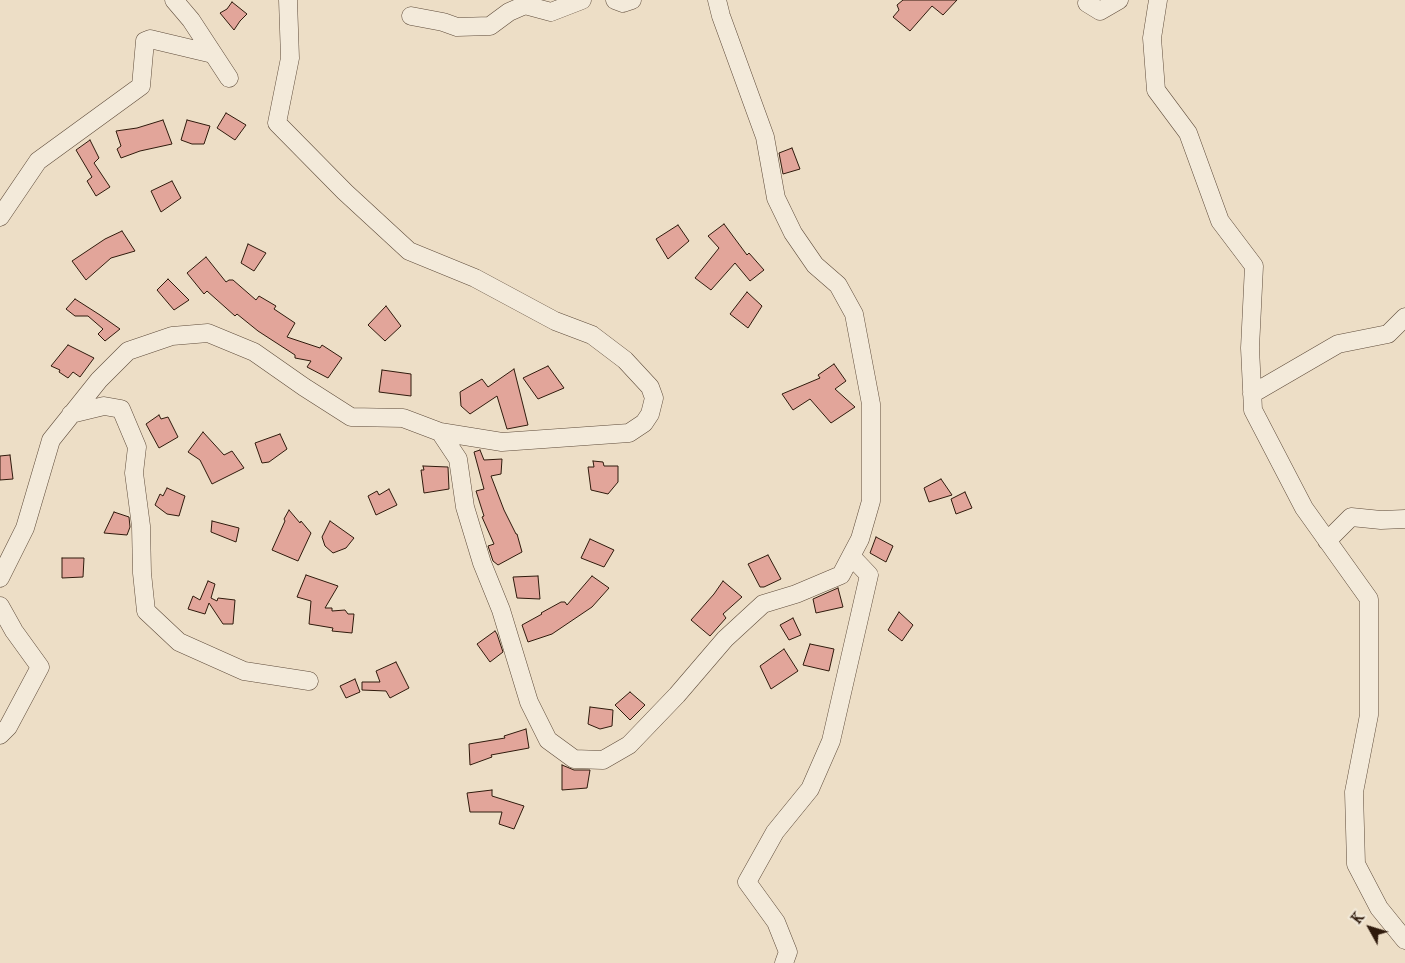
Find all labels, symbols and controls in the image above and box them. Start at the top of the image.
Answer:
north arrow [1345,903,1395,953]
text: K [1348,909,1368,927]

